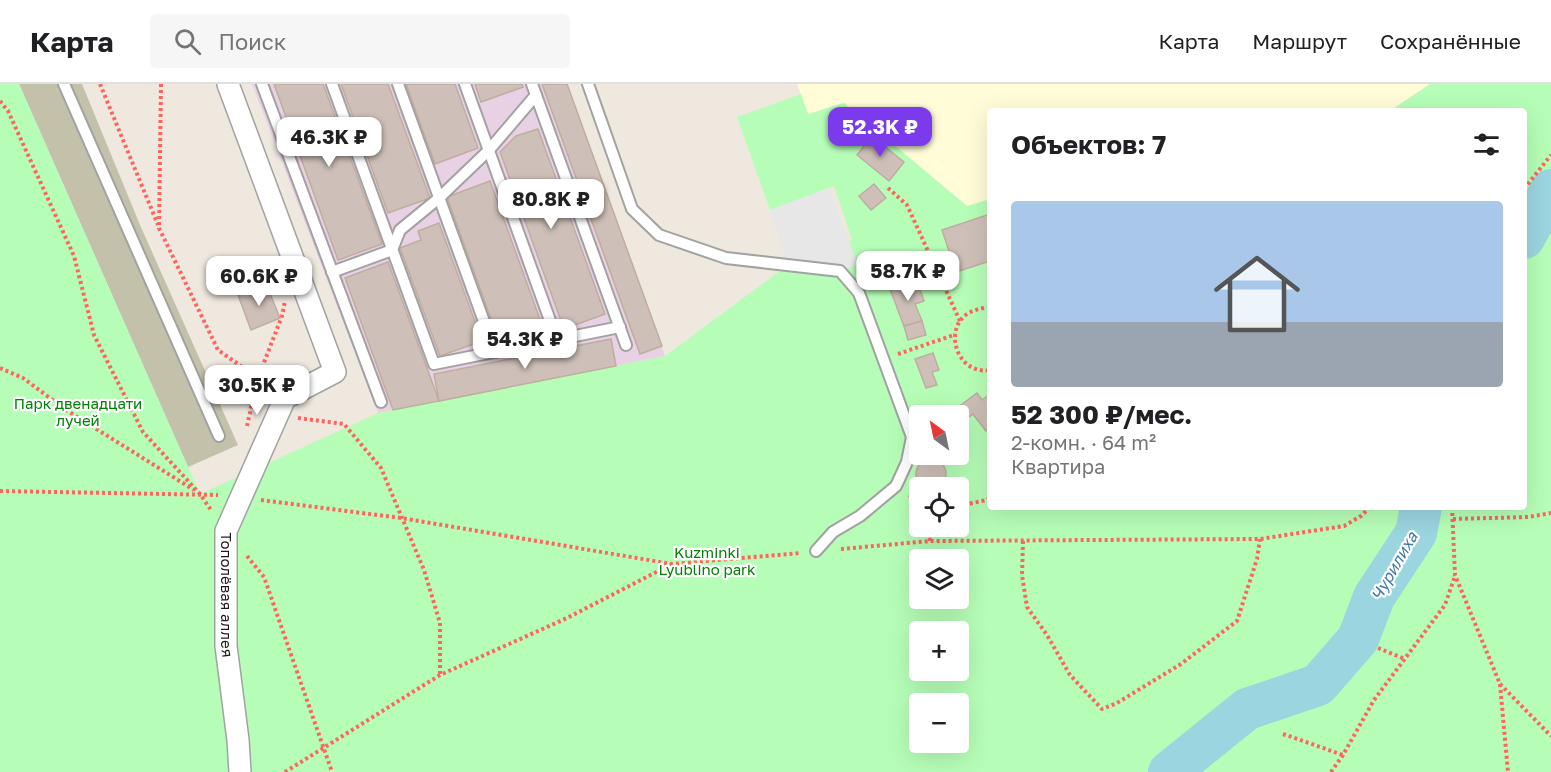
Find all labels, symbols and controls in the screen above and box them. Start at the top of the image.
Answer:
search box [150,14,570,68]
text: Карта [30,25,114,58]
icon: search [171,25,204,58]
text: Поиск [219,28,286,55]
text: Карта [1158,28,1219,54]
text: Маршрут [1252,28,1347,54]
text: Сохранённые [1380,28,1521,54]
pin: 52.3K ₽ [825,107,935,158]
text: 52.3K ₽ [842,114,918,138]
pin: 46.3K ₽ [274,117,384,168]
text: 46.3K ₽ [291,124,367,148]
icon: filters [1470,128,1503,161]
text: Объектов: 7 [1011,129,1166,160]
pin: 80.8K ₽ [496,179,606,230]
text: 80.8K ₽ [512,186,590,210]
icon: home [1203,240,1311,348]
pin: 58.7K ₽ [853,251,963,302]
pin: 60.6K ₽ [204,256,314,307]
text: 58.7K ₽ [870,258,946,282]
text: 60.6K ₽ [220,263,298,287]
pin: 54.3K ₽ [470,319,580,370]
text: 54.3K ₽ [487,326,563,350]
pin: 30.5K ₽ [202,365,312,416]
text: 30.5K ₽ [219,372,295,396]
park label: Парк двенадцати лучей [14,394,142,429]
text: 52 300 ₽/мес. [1011,399,1192,430]
north arrow [909,405,969,465]
map controls [909,405,969,753]
text: 2-комн. · 64 m² [1011,430,1156,454]
text: Квартира [1011,454,1105,478]
button: locate [909,477,969,537]
water label: Чурилиха [1366,527,1422,604]
street label: Тополёвая аллея [218,532,237,658]
park label: Kuzminki Lyublino park [659,543,756,578]
button: layers [909,549,969,609]
button: + [909,621,969,681]
button: − [909,693,969,753]

